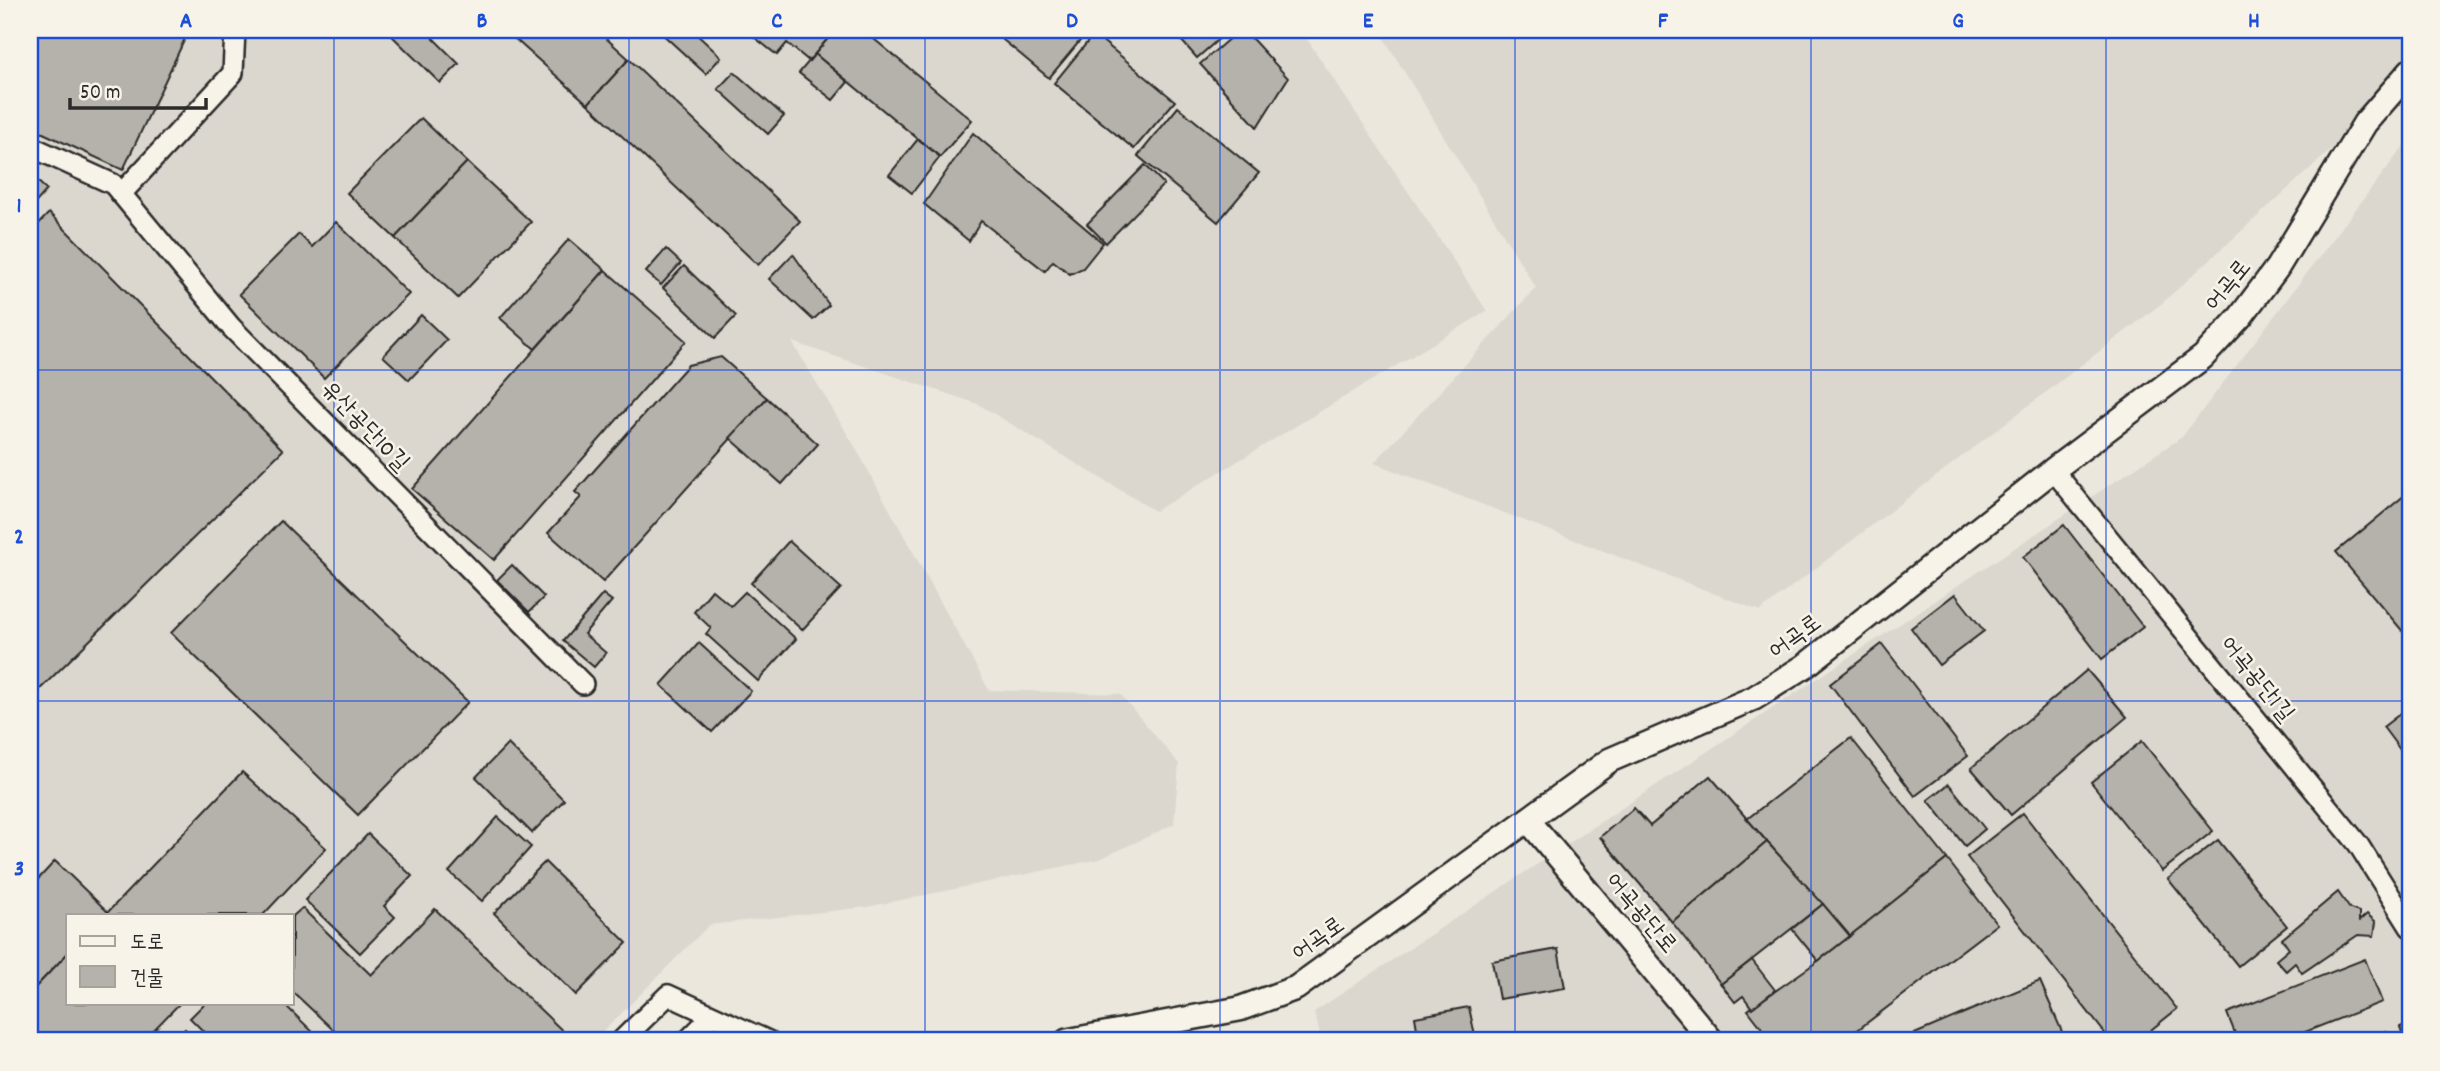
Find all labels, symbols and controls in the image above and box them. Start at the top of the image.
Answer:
text: A [180,6,192,39]
text: B [477,6,488,39]
text: C [771,6,783,39]
text: D [1066,6,1078,39]
text: E [1363,6,1374,39]
text: F [1658,6,1669,39]
text: G [1952,6,1964,39]
text: H [2248,6,2260,39]
scale bar [70,66,206,110]
text: 50 m [80,79,120,109]
text: 1 [16,191,22,224]
street label: 어곡로 [2198,253,2260,319]
street label: 유산공단10길 [312,374,416,480]
text: 2 [14,522,24,555]
street label: 어곡로 [1763,607,1829,669]
street label: 어곡공단1길 [2211,630,2301,730]
text: 3 [14,854,24,887]
street label: 어곡공단로 [1596,866,1684,962]
street label: 어곡로 [1286,909,1352,971]
legend [66,914,294,1004]
text: 도로 [130,929,164,959]
text: 건물 [130,965,164,995]

